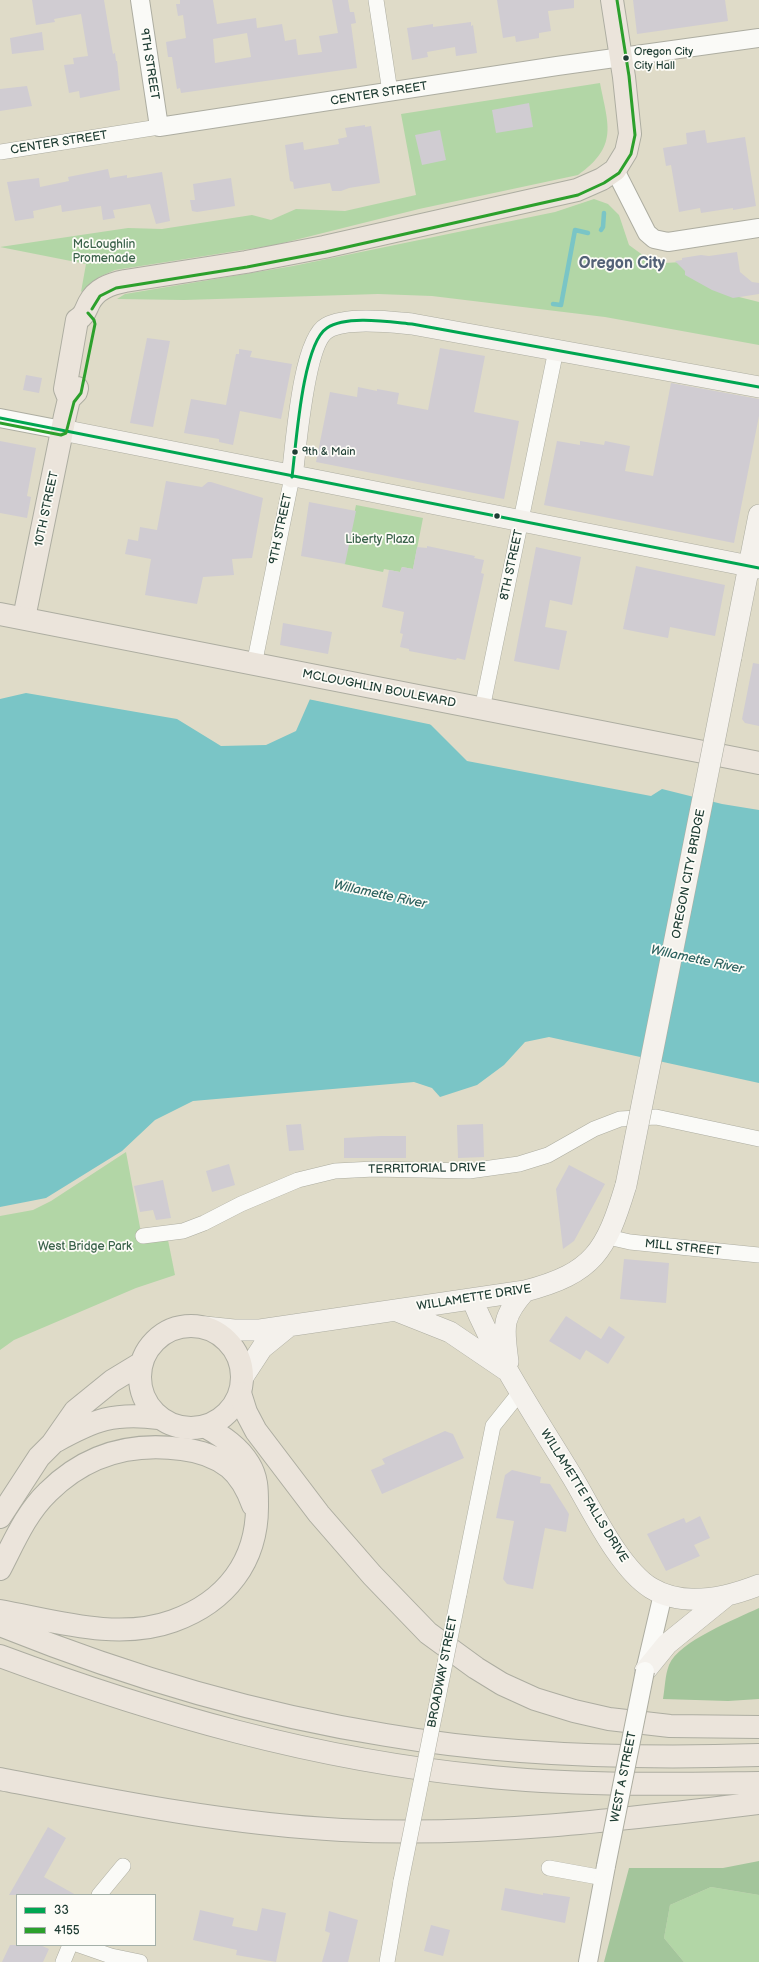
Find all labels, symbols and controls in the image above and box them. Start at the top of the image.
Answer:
street label: 9TH STREET [136,27,162,101]
place label: Oregon City City Hall [634,45,693,71]
marker: Oregon City City Hall [621,53,631,63]
street label: CENTER STREET [329,79,429,109]
street label: CENTER STREET [9,128,109,158]
park label: McLoughlin Promenade [72,238,136,266]
district label: Oregon City [579,254,665,274]
place label: 9th & Main [302,445,356,459]
marker: 9th & Main [290,447,300,457]
street label: 10TH STREET [32,470,62,548]
street label: 9TH STREET [266,492,296,566]
unlabelled marker [492,511,502,521]
street label: 8TH STREET [497,528,527,602]
park label: Liberty Plaza [345,533,415,547]
street label: MCLOUGHLIN BOULEVARD [301,667,457,711]
street label: OREGON CITY BRIDGE [669,808,709,940]
water label: Willamette River [332,878,428,912]
water label: Willamette River [649,943,745,977]
street label: TERRITORIAL DRIVE [368,1161,486,1177]
street label: MILL STREET [644,1237,722,1259]
park label: West Bridge Park [38,1240,132,1254]
street label: WILLAMETTE DRIVE [416,1282,532,1314]
street label: WILLAMETTE FALLS DRIVE [537,1427,631,1565]
street label: BROADWAY STREET [425,1615,461,1729]
street label: WEST A STREET [608,1730,640,1824]
legend [16,1894,156,1946]
text: 33 [54,1903,69,1918]
text: 4155 [54,1923,80,1938]

